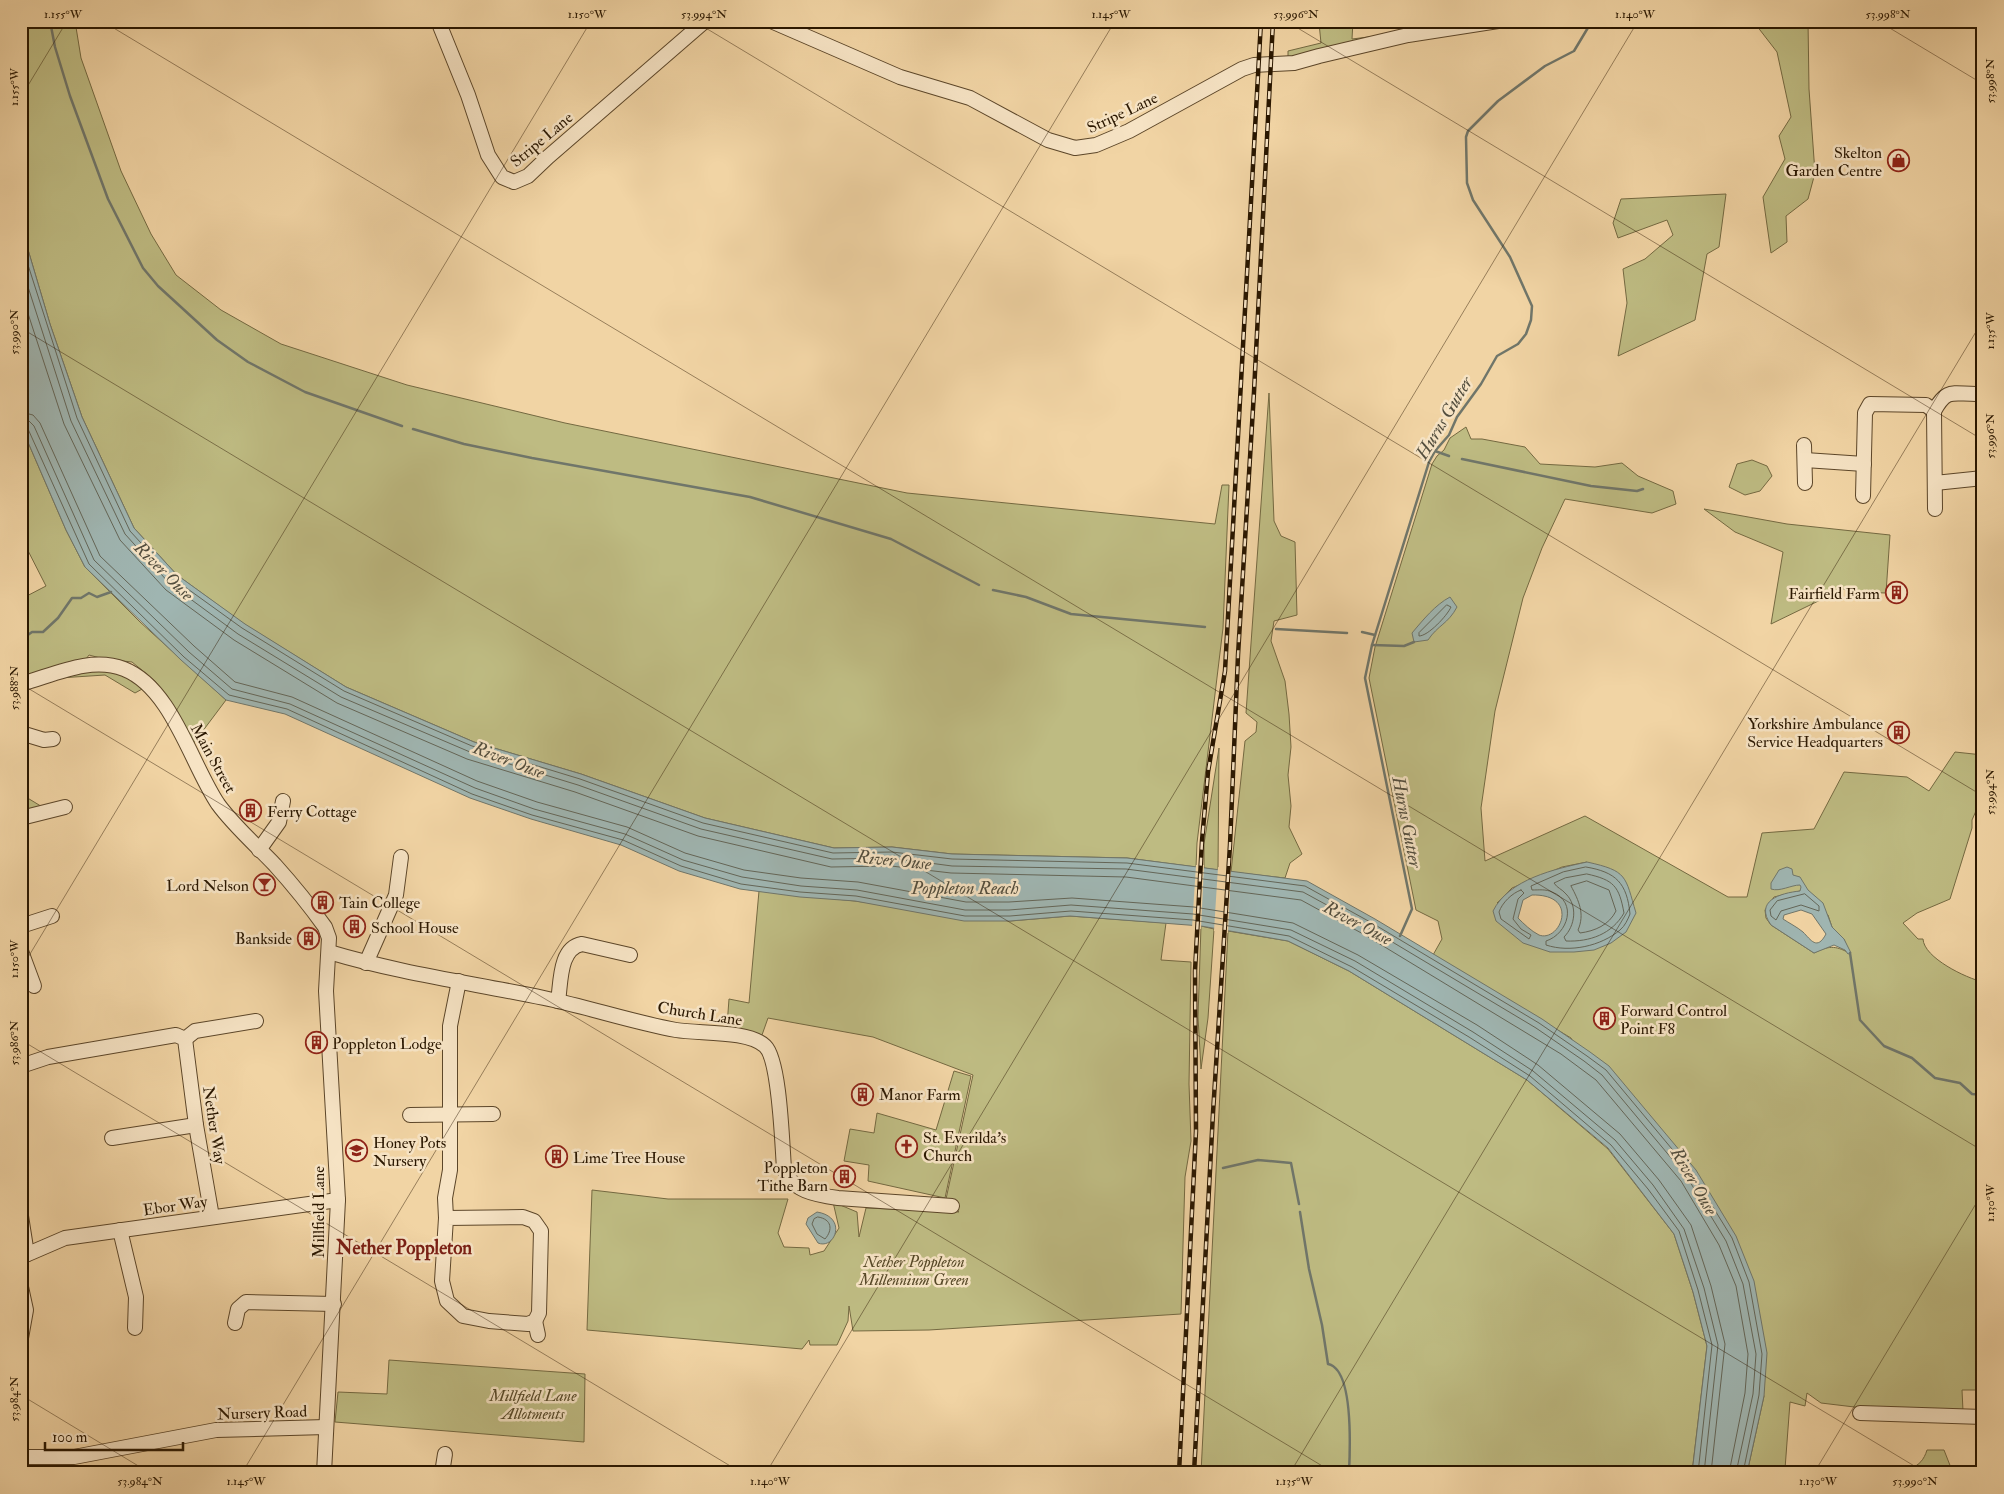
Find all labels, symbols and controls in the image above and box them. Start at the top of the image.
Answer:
text: 1.155°W [44,7,83,22]
text: 1.150°W [568,7,607,22]
text: 53.994°N [681,7,727,22]
text: 1.145°W [1091,7,1131,22]
text: 53.996°N [1273,7,1319,22]
text: 1.140°W [1615,7,1656,22]
text: 53.998°N [1865,7,1911,22]
text: 53.998°N [1983,58,1998,104]
text: 1.155°W [7,67,22,106]
street label: Stripe Lane [1084,88,1162,139]
street label: Stripe Lane [506,108,578,172]
place label: Skelton Garden Centre [1786,143,1882,181]
shop icon: Skelton Garden Centre [1886,149,1910,173]
text: 53.990°N [7,309,22,355]
text: 1.135°W [1983,312,1998,350]
water label: Hurns Gutter [1410,372,1479,465]
text: 53.996°N [1983,413,1998,459]
water label: River Ouse [128,536,199,607]
building icon: Fairfield Farm [1884,581,1908,605]
place label: Fairfield Farm [1788,584,1881,604]
text: 53.988°N [7,665,22,710]
place label: Yorkshire Ambulance Service Headquarters [1747,714,1883,752]
street label: Main Street [186,720,240,797]
building icon: Yorkshire Ambulance Service Headquarters [1887,720,1911,744]
water label: River Ouse [469,736,549,785]
text: 53.994°N [1983,769,1998,815]
water label: Hurns Gutter [1386,774,1427,871]
building icon: Ferry Cottage [239,799,263,823]
place label: Ferry Cottage [267,802,357,822]
water label: River Ouse [855,845,933,876]
bar icon: Lord Nelson [253,873,277,897]
place label: Lord Nelson [166,876,249,896]
water label: Poppleton Reach [910,877,1019,900]
building icon: Tain College [311,890,335,914]
place label: Tain College [339,893,421,913]
water label: River Ouse [1319,895,1397,952]
building icon: School House [343,915,367,939]
place label: School House [371,918,459,938]
building icon: Bankside [296,926,320,950]
place label: Bankside [235,929,292,949]
text: 1.150°W [7,939,22,978]
street label: Church Lane [656,997,744,1031]
place label: Forward Control Point F8 [1620,1001,1727,1039]
building icon: Forward Control Point F8 [1592,1007,1616,1031]
text: 53.986°N [7,1020,22,1066]
building icon: Poppleton Lodge [304,1031,328,1055]
place label: Poppleton Lodge [332,1034,442,1055]
building icon: Manor Farm [851,1082,875,1106]
street label: Nether Way [198,1085,230,1166]
place label: Manor Farm [879,1085,961,1105]
place label: St. Everilda's Church [923,1128,1006,1166]
place label: Honey Pots Nursery [373,1133,446,1171]
church icon: St. Everilda's Church [895,1134,919,1158]
school or university icon: Honey Pots Nursery [345,1139,369,1163]
water label: River Ouse [1664,1142,1723,1220]
building icon: Lime Tree House [545,1145,569,1169]
place label: Lime Tree House [573,1148,685,1168]
place label: Poppleton Tithe Barn [757,1158,828,1196]
building icon: Poppleton Tithe Barn [832,1164,856,1188]
street label: Millfield Lane [309,1166,329,1258]
text: 1.130°W [1983,1183,1998,1222]
street label: Ebor Way [142,1191,210,1220]
district label: Nether Poppleton [335,1236,472,1261]
park label: Nether Poppleton Millennium Green [858,1252,969,1290]
text: 53.984°N [7,1376,22,1422]
park label: Millfield Lane Allotments [488,1386,577,1424]
street label: Nursery Road [217,1401,308,1425]
scale bar [45,1419,182,1451]
text: 100 m [52,1428,88,1447]
text: 53.984°N [117,1474,163,1489]
text: 1.145°W [226,1474,266,1489]
text: 1.140°W [750,1474,791,1489]
text: 1.135°W [1275,1474,1313,1489]
text: 1.130°W [1799,1474,1838,1489]
text: 53.990°N [1892,1474,1938,1489]

